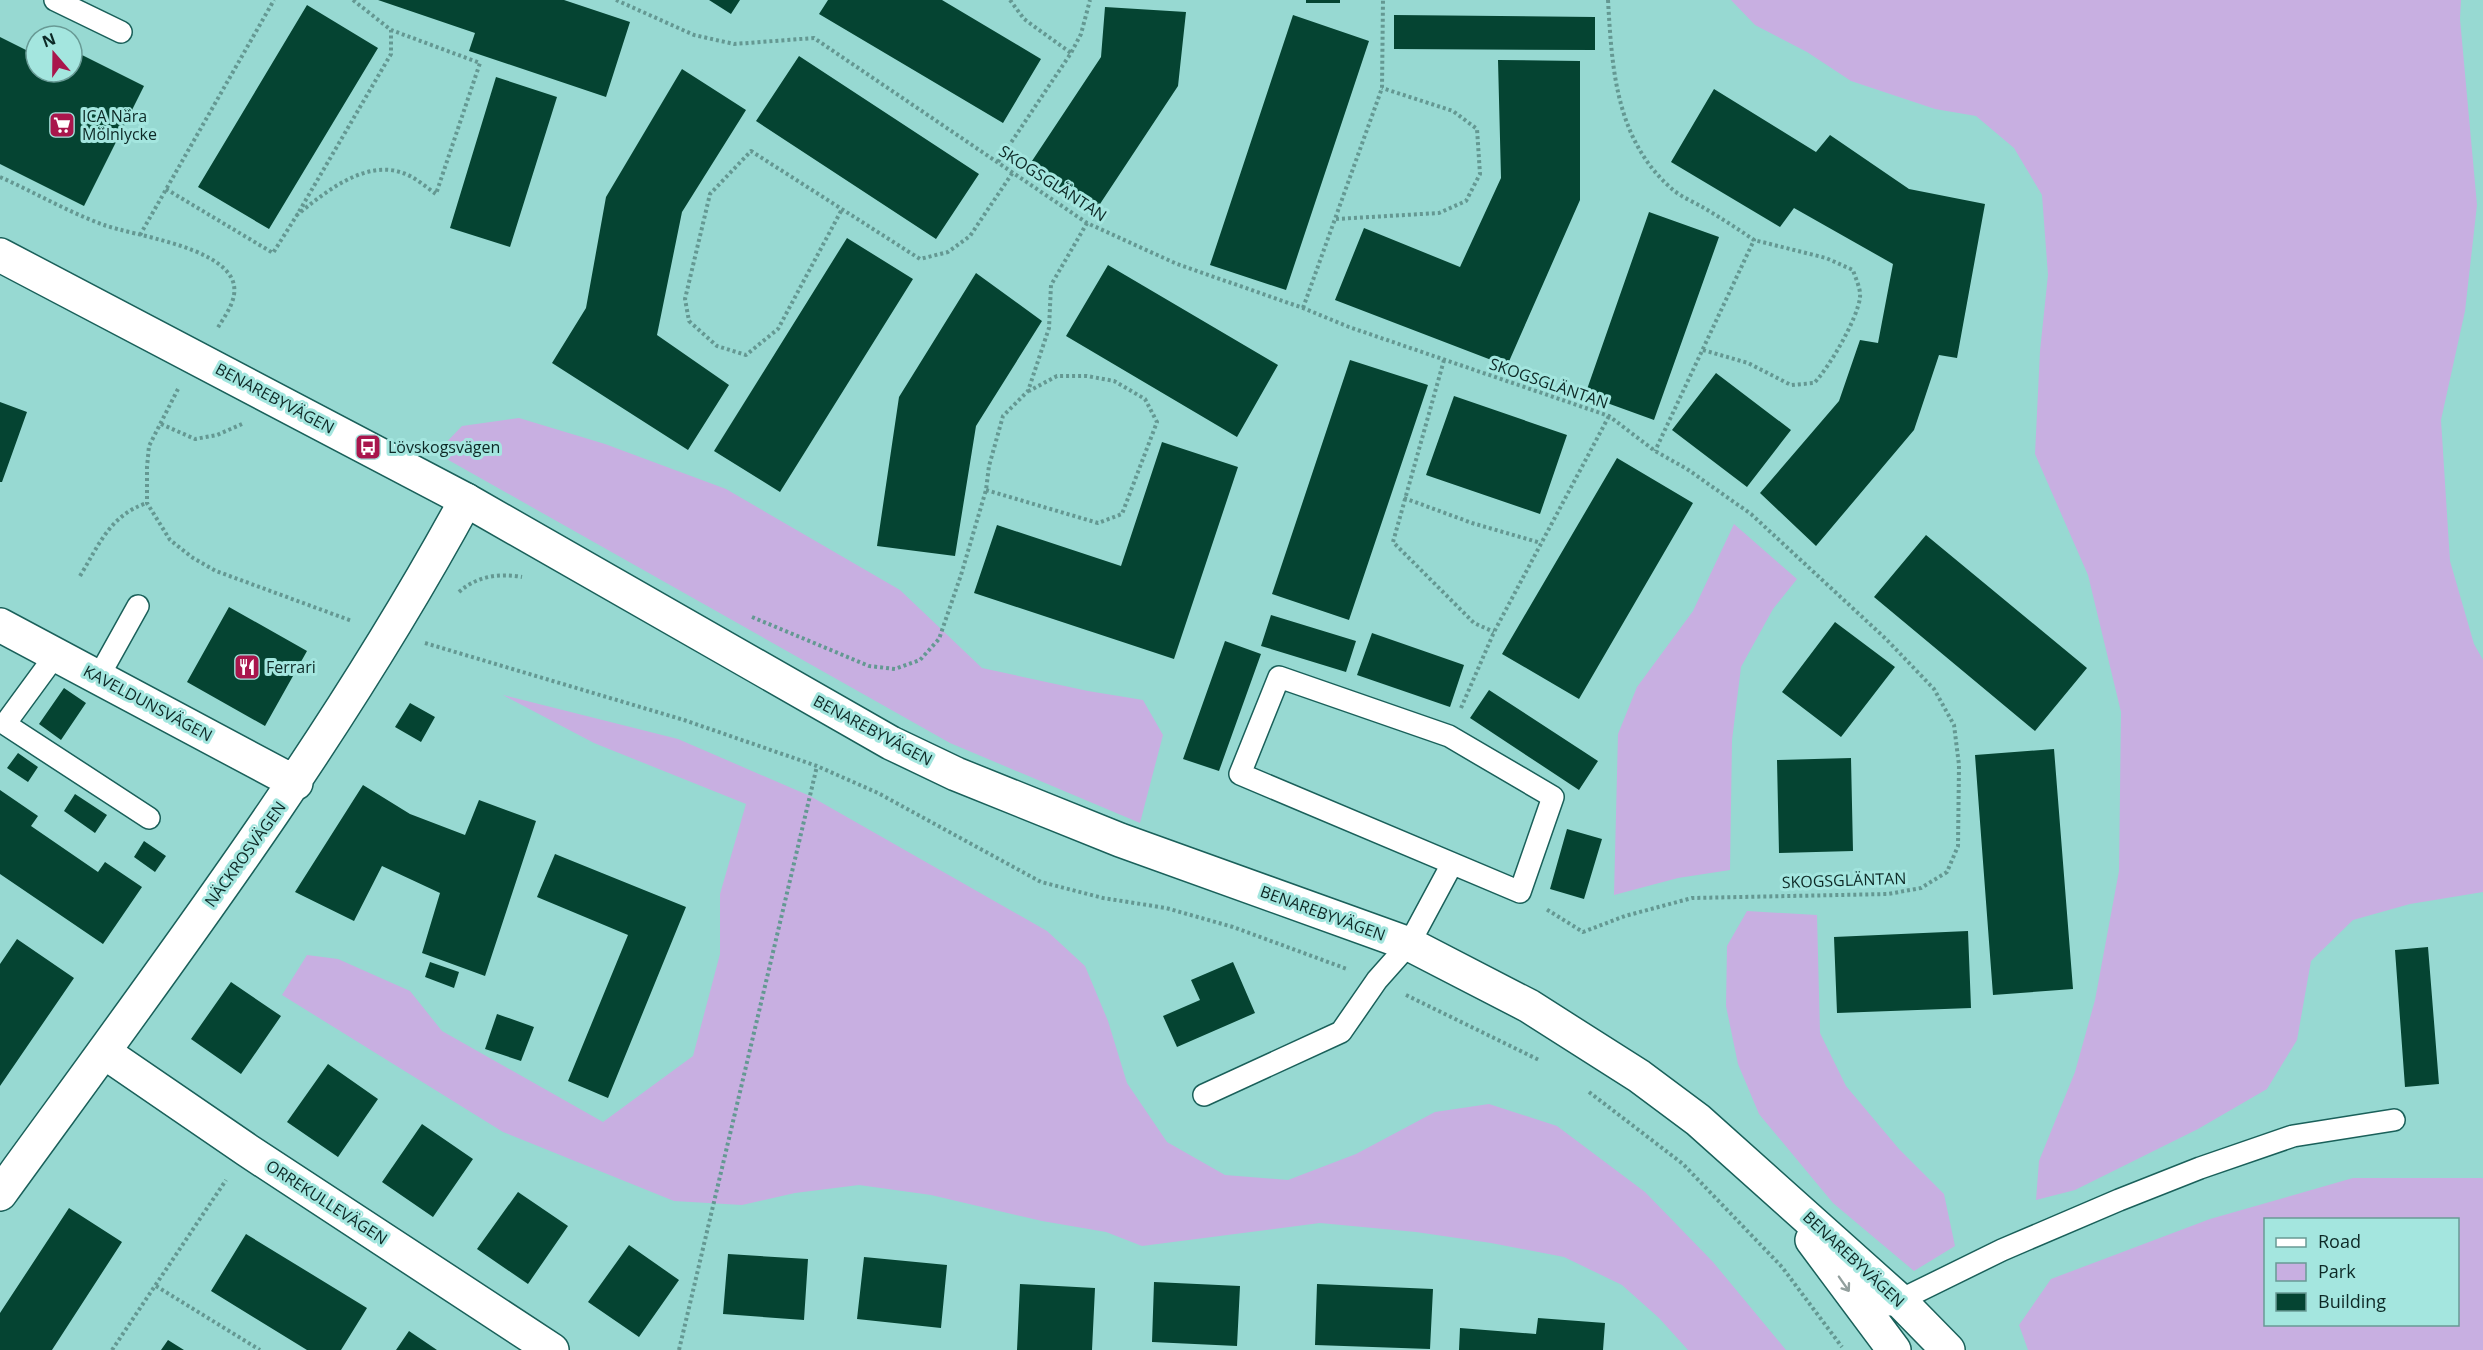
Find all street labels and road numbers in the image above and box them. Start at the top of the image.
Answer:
street label: SKOGSGLÄNTAN [995,140,1111,226]
street label: SKOGSGLÄNTAN [1487,352,1611,414]
street label: BENAREBYVÄGEN [212,357,338,439]
street label: KAVELDUNSVÄGEN [80,660,216,746]
street label: BENAREBYVÄGEN [810,689,936,771]
street label: NÄCKROSVÄGEN [199,797,291,911]
street label: SKOGSGLÄNTAN [1781,867,1907,893]
street label: BENAREBYVÄGEN [1257,880,1389,946]
street label: ORREKULLEVÄGEN [262,1155,392,1249]
street label: BENAREBYVÄGEN [1798,1206,1910,1312]

